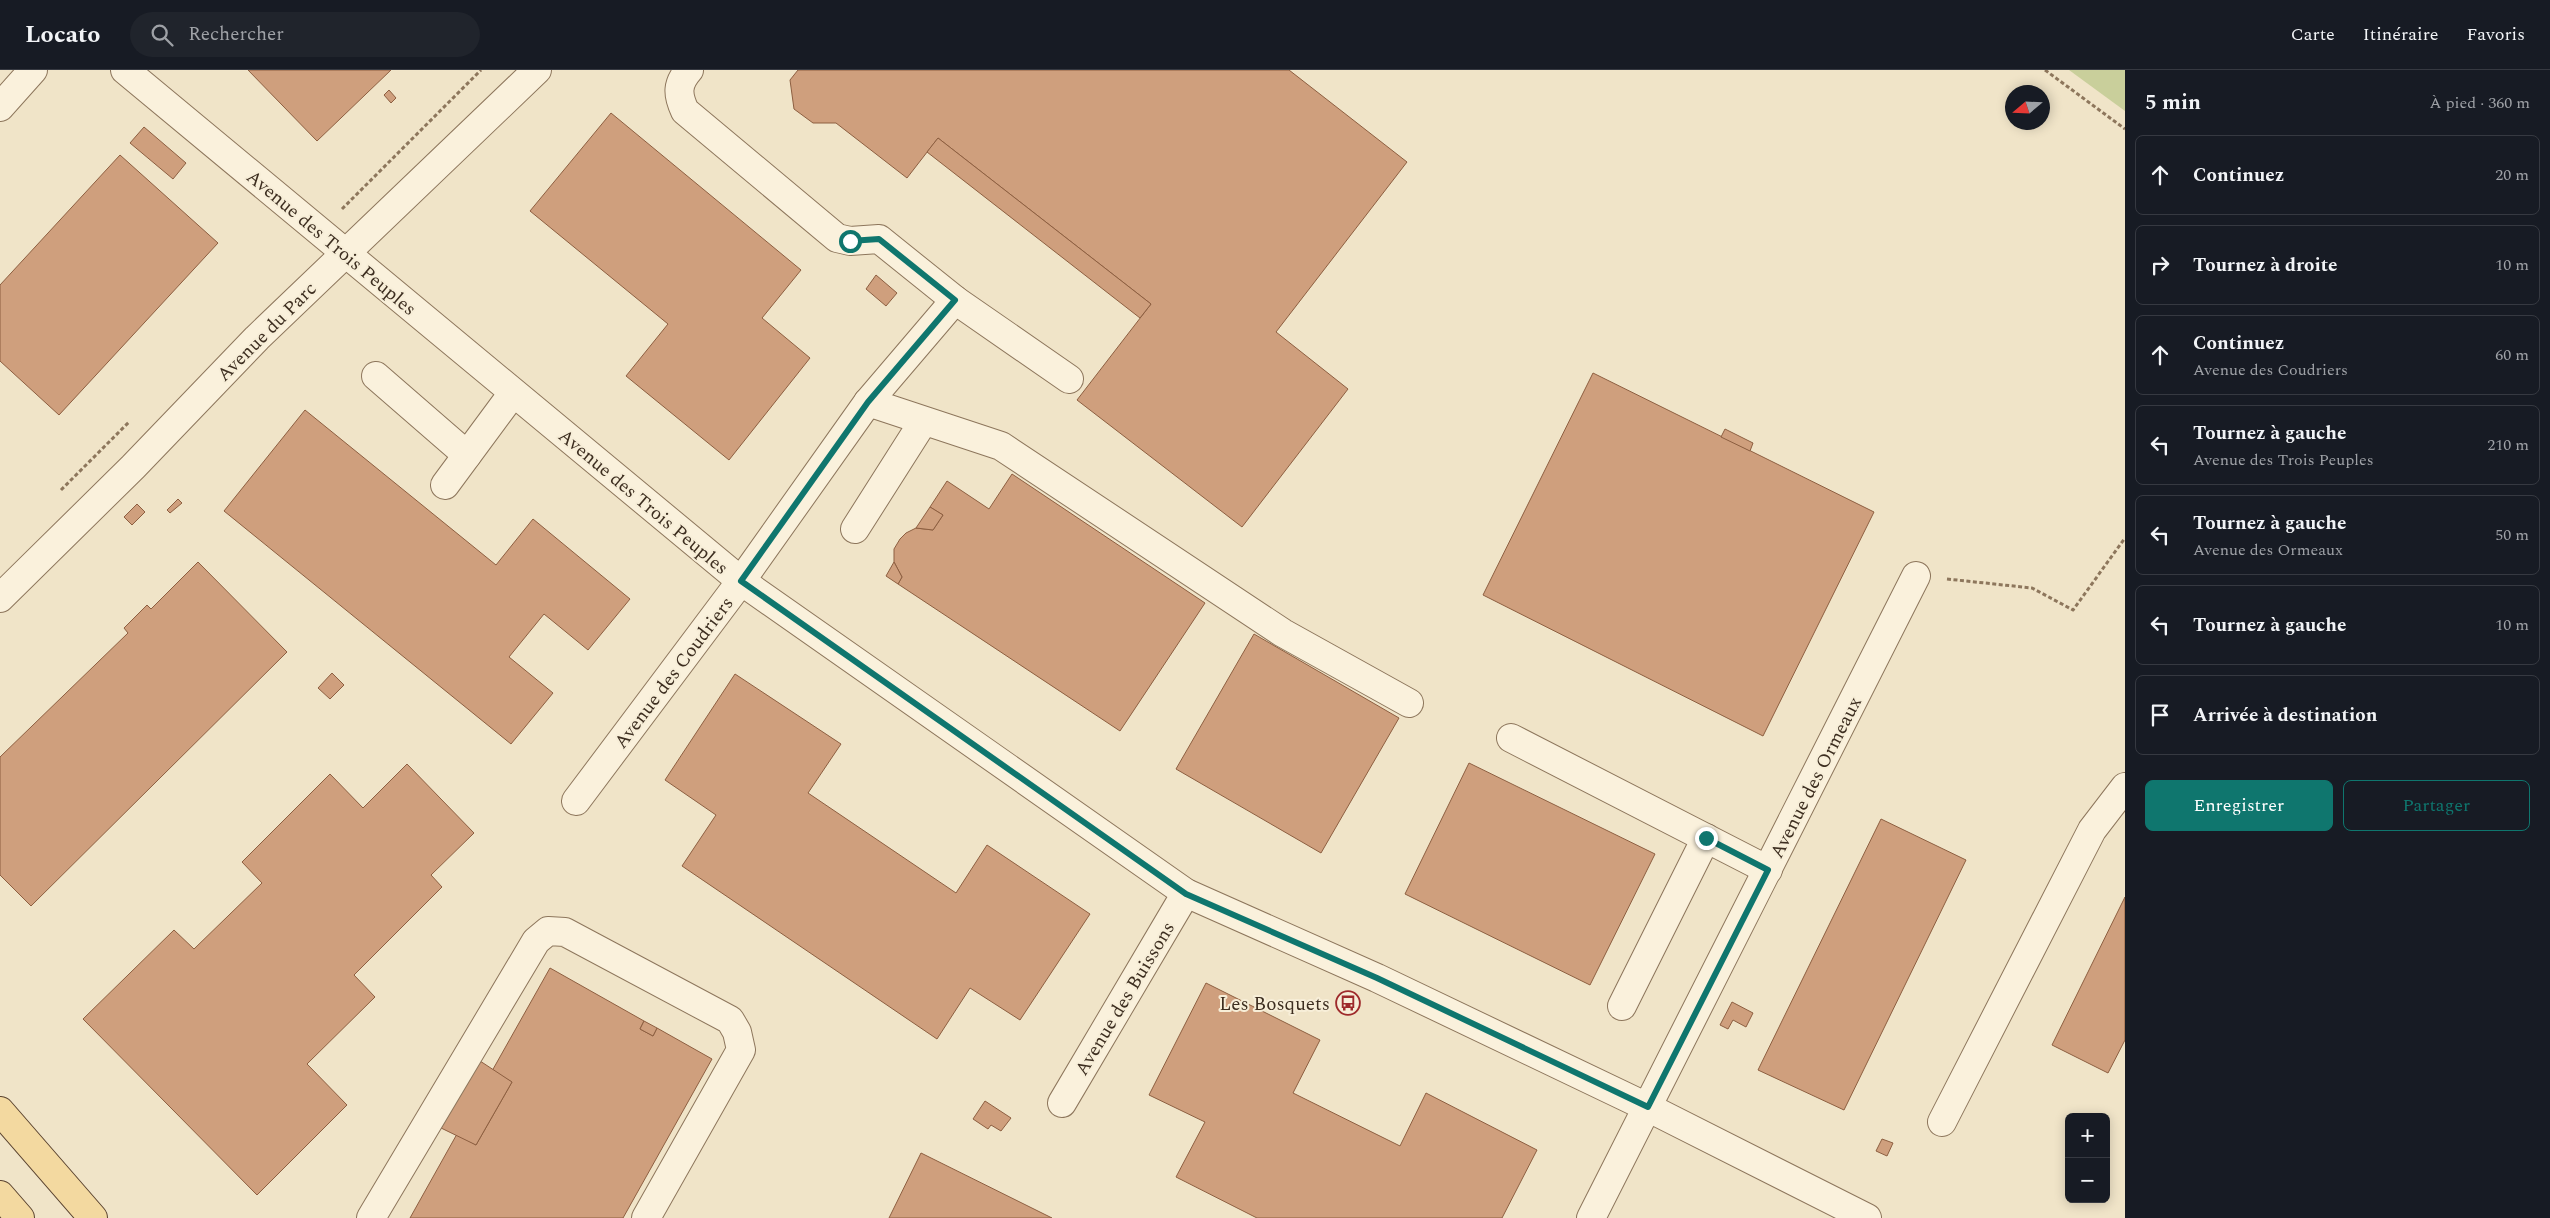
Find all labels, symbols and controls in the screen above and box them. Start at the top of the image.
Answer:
search box [130,12,480,57]
text: Locato [25,17,100,53]
text: Rechercher [188,20,284,49]
icon: search [148,21,176,49]
text: Carte [2291,21,2335,48]
text: Itinéraire [2363,21,2439,48]
text: Favoris [2467,21,2525,48]
north arrow [2005,85,2050,130]
text: 5 min [2145,87,2201,119]
text: À pied · 360 m [2429,91,2530,115]
icon: ahead [2146,161,2174,189]
text: Continuez [2193,161,2284,190]
street label: Avenue des Trois Peuples [240,163,423,323]
text: 20 m [2495,163,2529,187]
route start [839,230,862,253]
icon: right [2146,251,2174,279]
text: Tournez à droite [2193,251,2337,280]
text: 10 m [2495,253,2529,277]
street label: Avenue du Parc [210,275,324,389]
text: Continuez [2193,329,2284,358]
icon: ahead [2146,341,2174,369]
text: 60 m [2495,343,2529,367]
text: Avenue des Coudriers [2193,358,2348,382]
text: Tournez à gauche [2193,419,2346,448]
street label: Avenue des Trois Peuples [552,422,735,582]
icon: left [2146,431,2174,459]
text: 210 m [2487,433,2529,457]
text: Avenue des Trois Peuples [2193,448,2374,472]
text: Tournez à gauche [2193,509,2346,538]
icon: left [2146,521,2174,549]
text: 50 m [2495,523,2529,547]
text: Avenue des Ormeaux [2193,538,2343,562]
street label: Avenue des Coudriers [607,591,741,755]
icon: left [2146,611,2174,639]
text: Tournez à gauche [2193,611,2346,640]
text: 10 m [2495,613,2529,637]
street label: Avenue des Ormeaux [1763,692,1870,864]
icon: arrive [2146,701,2174,729]
text: Arrivée à destination [2193,701,2377,730]
button: Enregistrer [2145,780,2333,831]
button: Partager [2343,780,2530,831]
route end [1695,827,1718,850]
street label: Avenue des Buissons [1068,916,1183,1081]
place label: Les Bosquets [1219,990,1330,1019]
bus stop icon: Les Bosquets [1335,990,1361,1016]
map controls [2065,1113,2110,1203]
button: + [2065,1113,2110,1158]
button: − [2065,1158,2110,1203]

